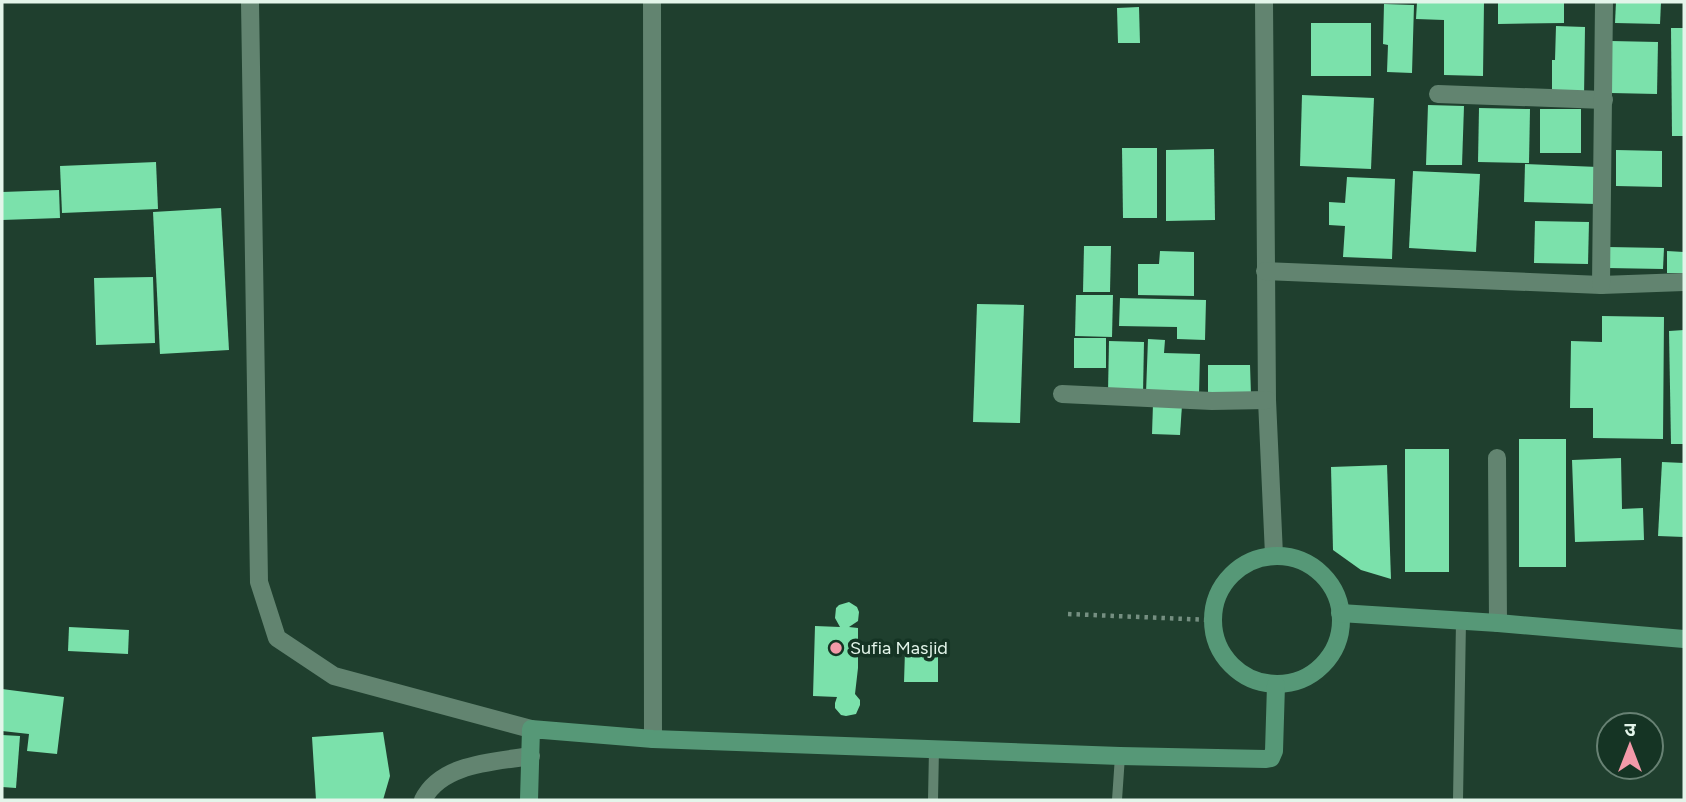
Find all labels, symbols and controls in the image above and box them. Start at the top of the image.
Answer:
place label: Sufia Masjid [850,637,948,659]
marker: Sufia Masjid [828,640,844,656]
north arrow [1595,711,1665,781]
text: उ [1624,718,1636,741]

